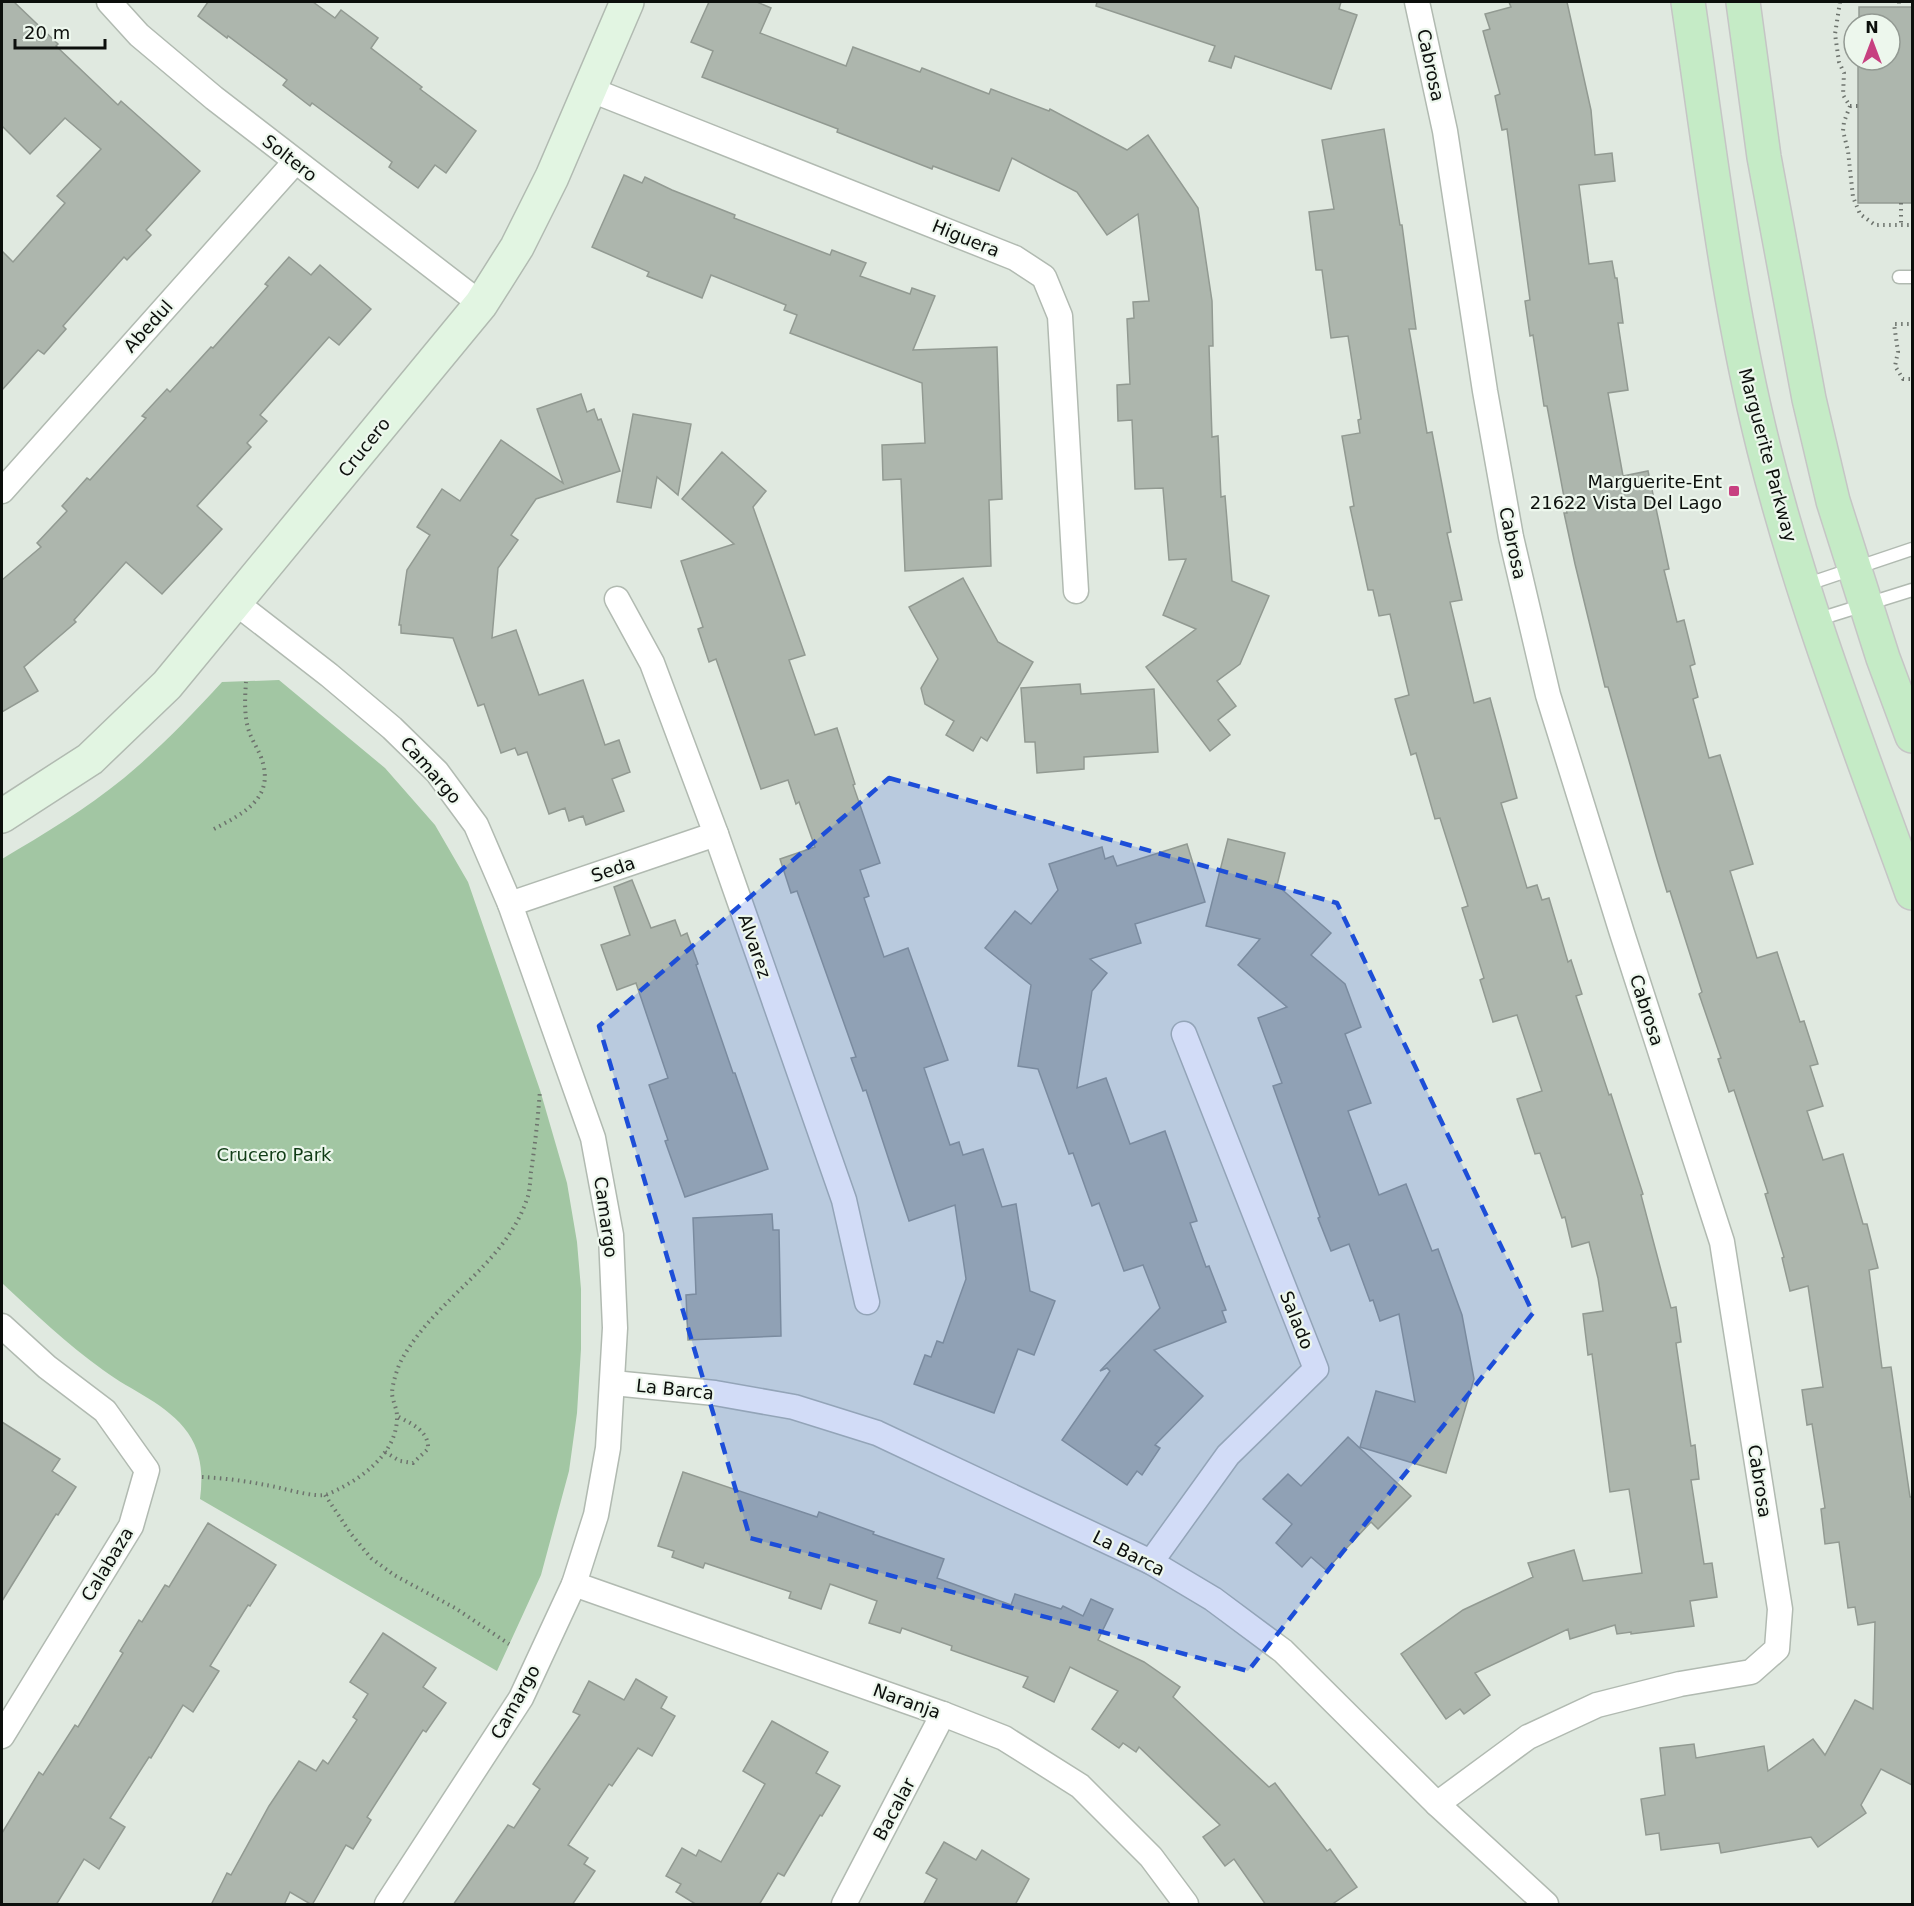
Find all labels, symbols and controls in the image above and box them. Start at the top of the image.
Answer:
scale bar [15,12,105,50]
north arrow [1842,12,1902,72]
text: N [1865,18,1879,37]
text: 20 m [24,22,70,43]
street label: Cabrosa [1413,27,1449,103]
street label: Soltero [258,130,322,186]
street label: Higuera [929,215,1003,261]
street label: Abedul [119,296,177,356]
street label: Marguerite Parkway [1735,366,1801,545]
street label: Crucero [334,413,394,481]
place label: Marguerite-Ent 21622 Vista Del Lago [1530,471,1722,513]
marker: Marguerite-Ent 21622 Vista Del Lago [1727,484,1741,498]
street label: Cabrosa [1495,505,1531,581]
street label: Camargo [396,732,466,808]
street label: Seda [588,852,638,886]
street label: Alvarez [734,911,776,981]
street label: Cabrosa [1626,972,1668,1048]
park label: Crucero Park [217,1144,332,1165]
street label: Camargo [590,1175,622,1259]
street label: Salado [1276,1288,1318,1352]
street label: La Barca [635,1374,715,1404]
street label: Cabrosa [1744,1443,1776,1519]
street label: Calabaza [77,1523,137,1605]
street label: La Barca [1089,1526,1169,1580]
street label: Camargo [486,1661,544,1743]
street label: Naranja [870,1679,944,1723]
street label: Bacalar [869,1774,919,1844]

